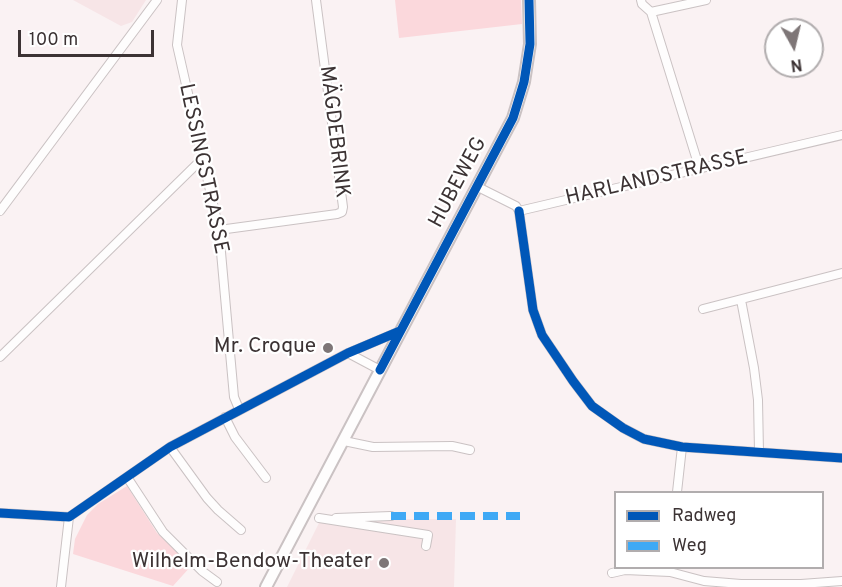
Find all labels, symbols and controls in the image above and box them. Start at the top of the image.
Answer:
scale bar [21,18,158,56]
north arrow [764,18,824,78]
text: 100 m [29,29,78,52]
text: N [789,53,803,75]
street label: MÄGDEBRINK [312,64,354,200]
street label: LESSINGSTRASSE [172,81,232,257]
street label: HUBEWEG [425,133,493,233]
street label: HARLANDSTRASSE [563,146,751,212]
place label: Mr. Croque [214,335,316,361]
marker: Mr. Croque [321,341,335,355]
legend [614,491,824,569]
text: Radweg [672,505,736,528]
text: Weg [672,535,707,558]
place label: Wilhelm-Bendow-Theater [132,550,372,576]
marker: Wilhelm-Bendow-Theater [377,556,391,570]

